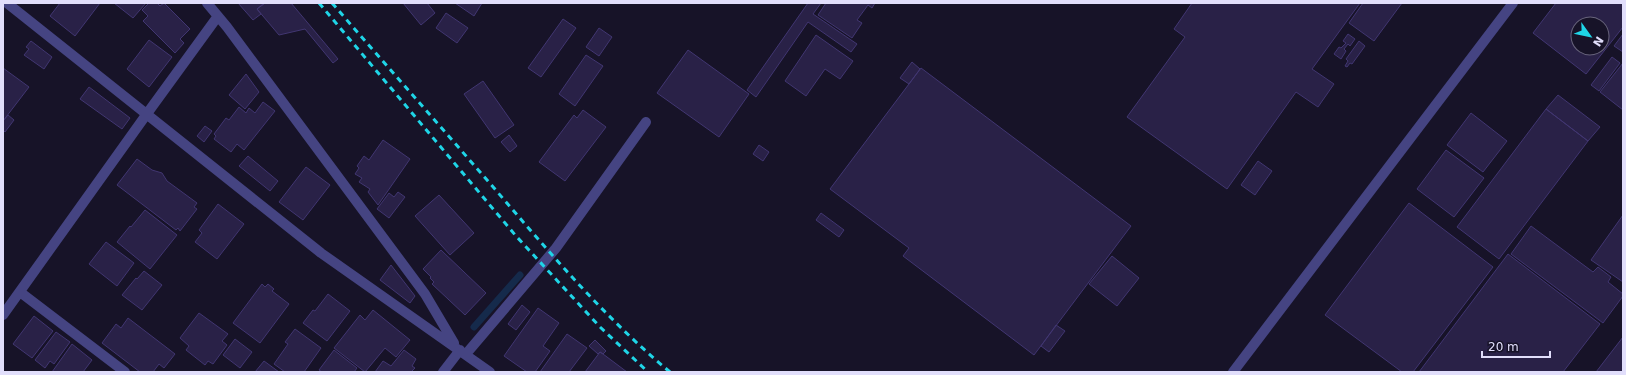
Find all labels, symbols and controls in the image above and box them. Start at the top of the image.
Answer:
north arrow [1570,16,1610,56]
text: N [1590,34,1606,49]
scale bar [1482,333,1550,359]
text: 20 m [1488,340,1519,354]

